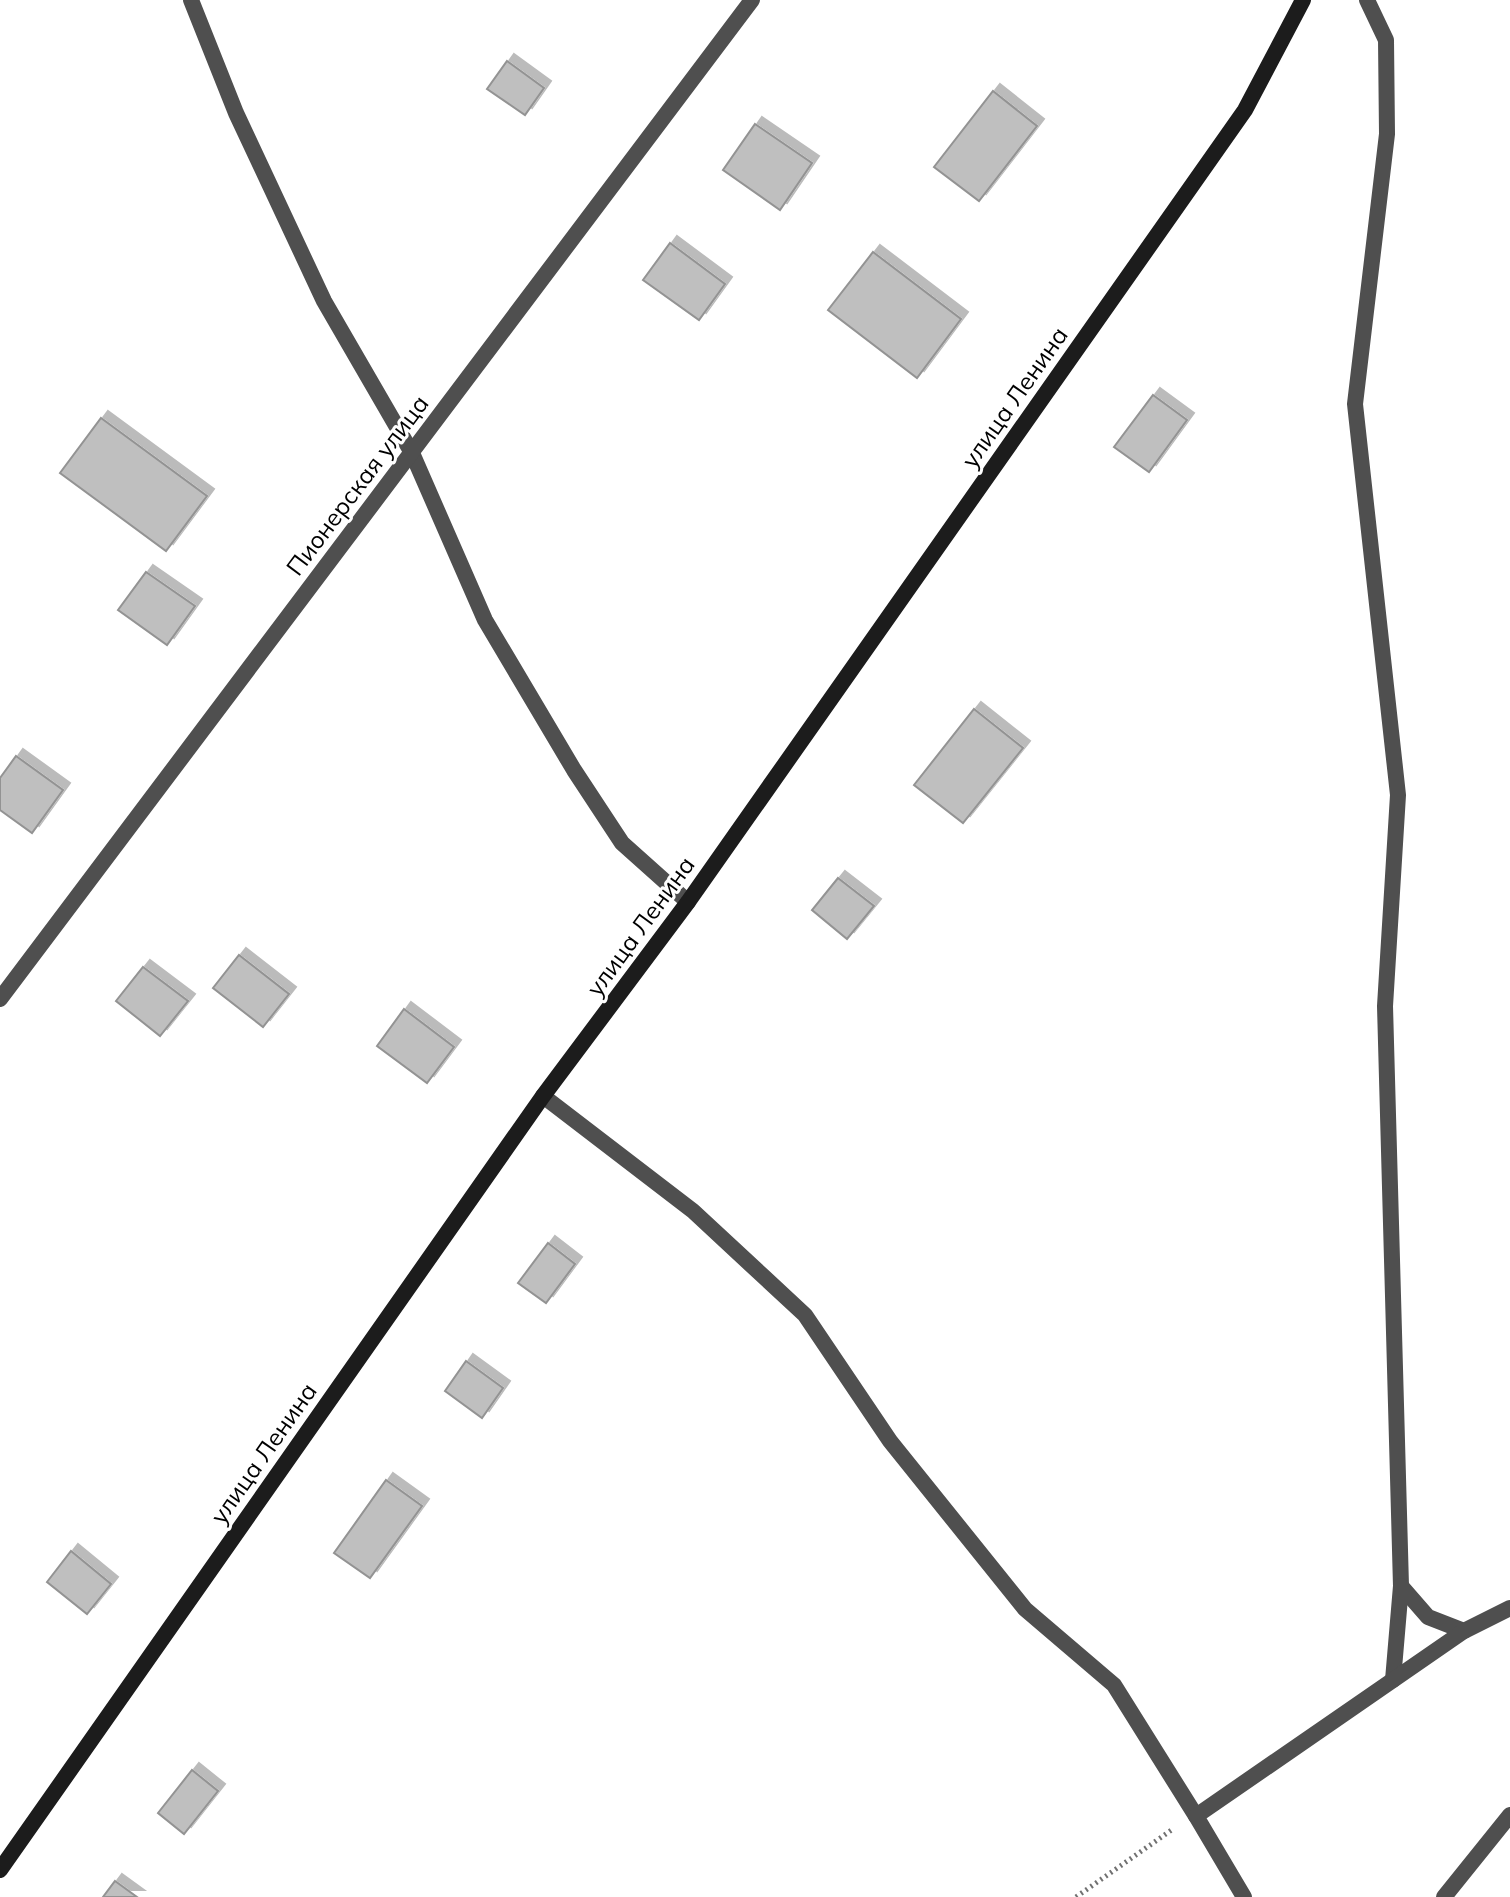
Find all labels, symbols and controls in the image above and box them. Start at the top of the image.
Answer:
street label: улица Ленина [954,321,1074,473]
street label: Пионерская улица [279,389,435,581]
street label: улица Ленина [579,850,701,1002]
street label: улица Ленина [203,1377,323,1529]

